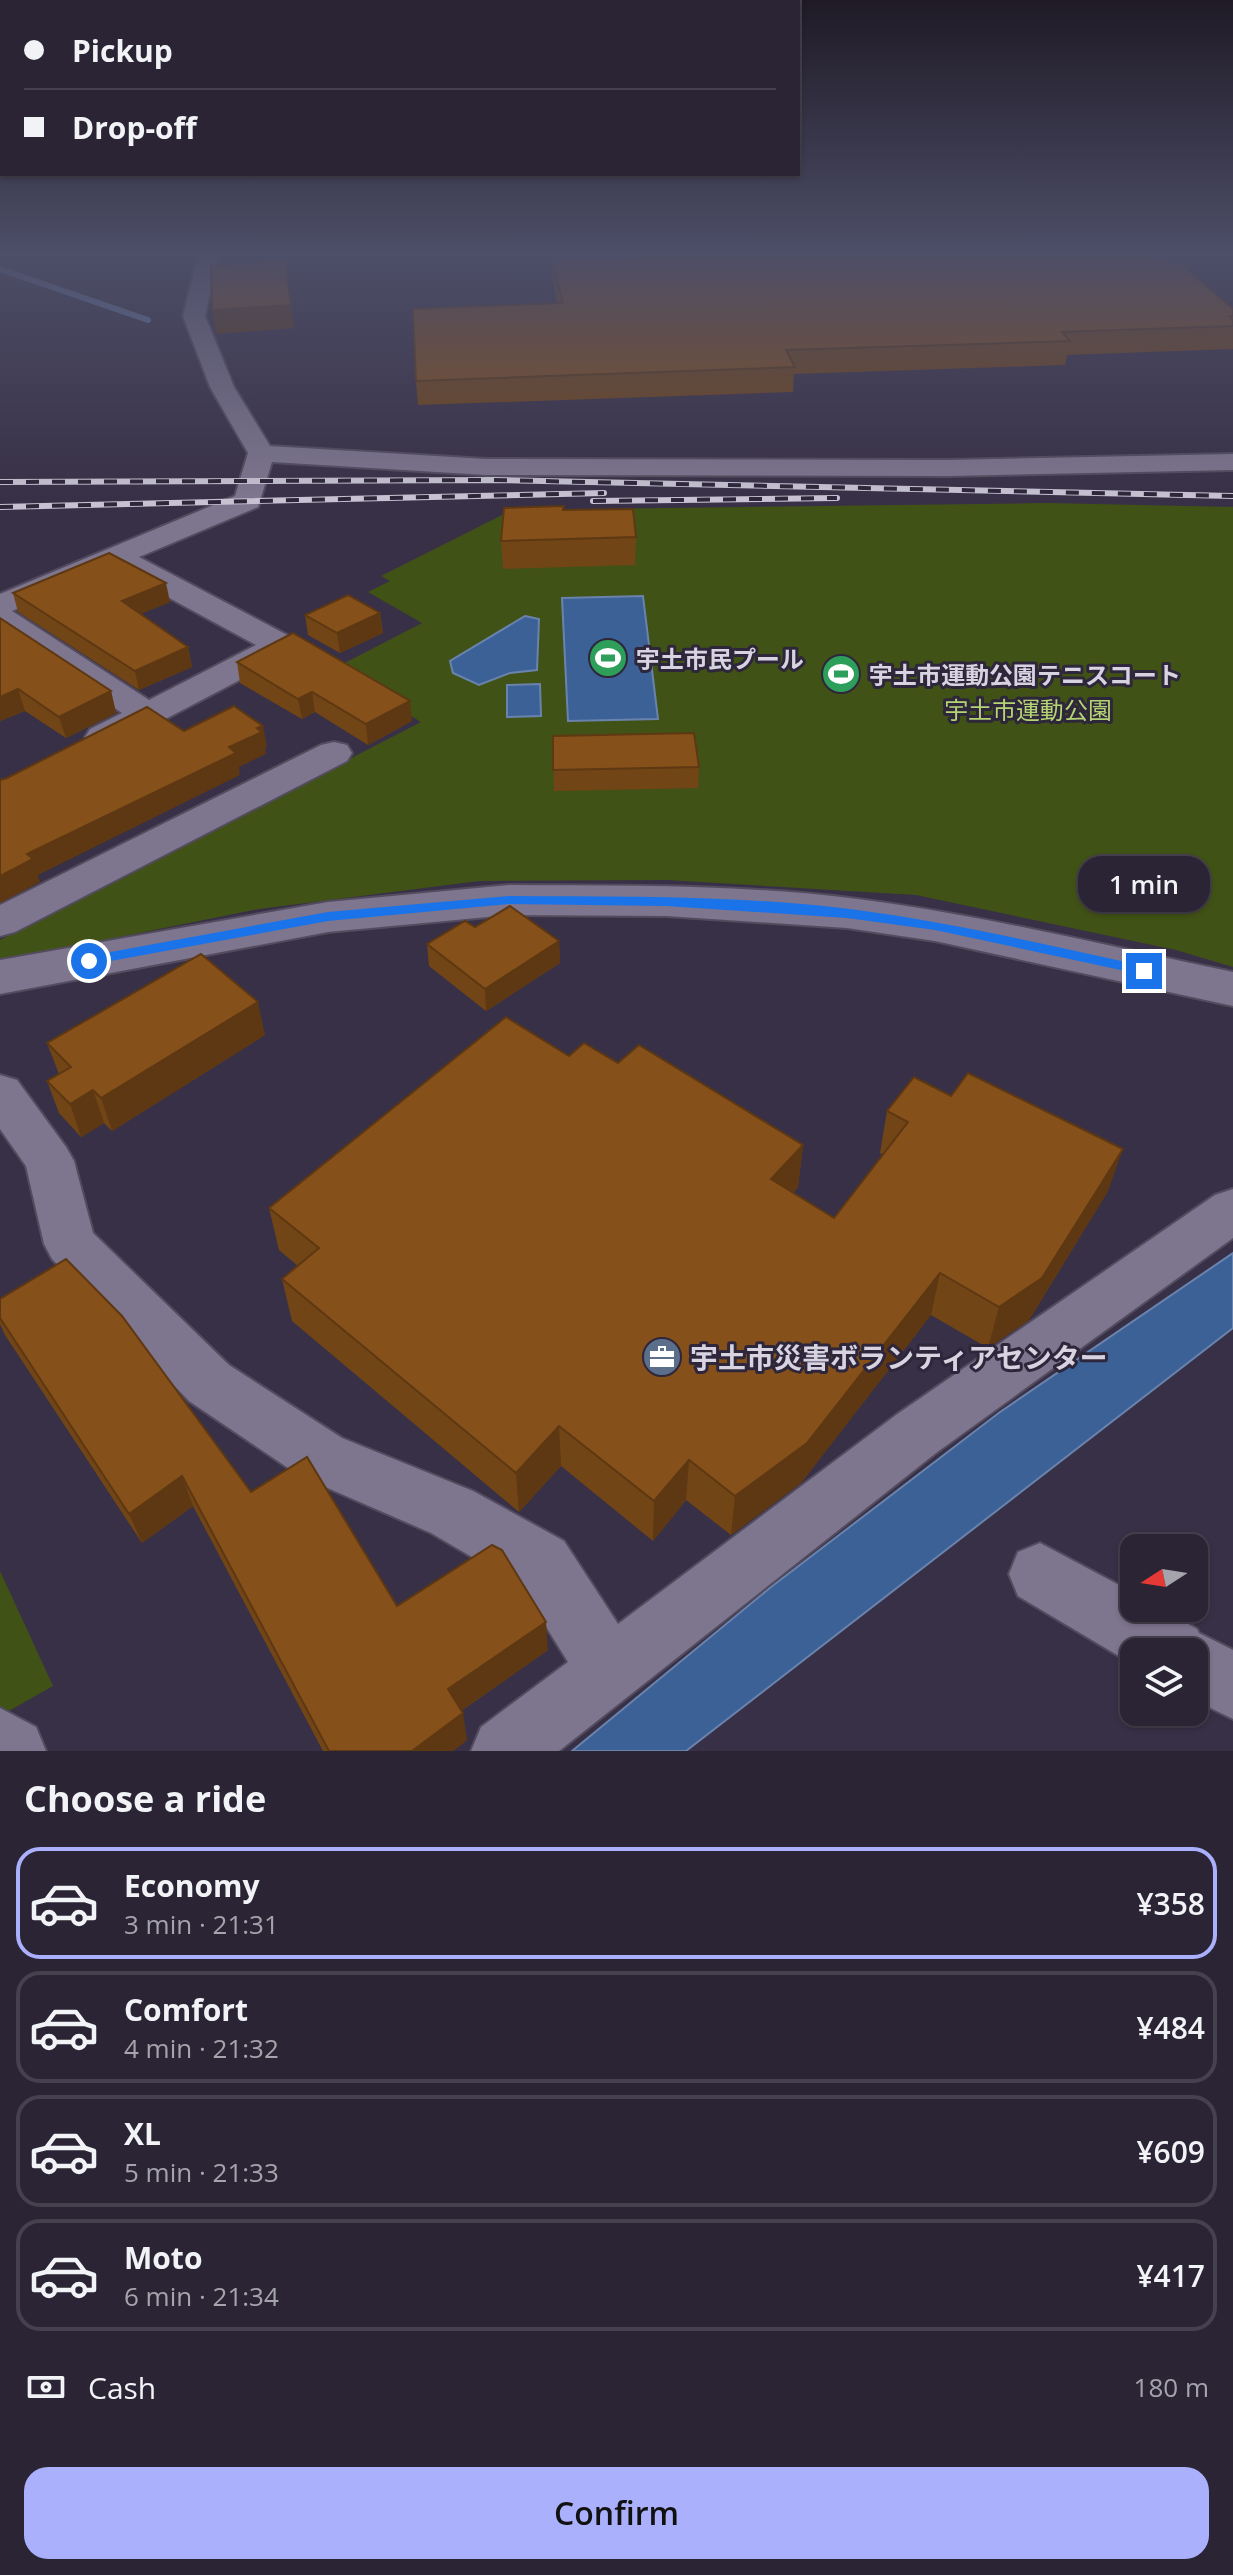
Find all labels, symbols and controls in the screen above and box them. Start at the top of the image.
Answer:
text: Pickup [72,30,173,71]
text: Drop-off [72,107,197,148]
sports icon: 宇土市民プール [587,637,629,679]
place label: 宇土市民プール [636,642,804,675]
sports icon: 宇土市運動公園テニスコート [820,653,862,695]
place label: 宇土市運動公園テニスコート [869,658,1181,691]
park label: 宇土市運動公園 [944,693,1112,726]
callout: 1 min [1078,855,1210,911]
text: 1 min [1109,866,1179,902]
route start [71,943,107,979]
route end [1126,953,1162,989]
office icon: 宇土市災害ボランティアセンター [641,1336,683,1378]
place label: 宇土市災害ボランティアセンター [690,1338,1108,1376]
north arrow [1120,1534,1208,1622]
map controls [1120,1534,1208,1726]
button: layers [1120,1638,1208,1726]
text: Choose a ride [24,1774,266,1823]
text: Economy [124,1865,260,1906]
icon: car [28,1867,100,1939]
text: ¥358 [1136,1883,1205,1924]
text: 3 min · 21:31 [124,1906,279,1942]
text: Comfort [124,1989,248,2030]
icon: car [28,1991,100,2063]
text: ¥484 [1136,2007,1205,2048]
text: 4 min · 21:32 [124,2030,279,2066]
text: XL [124,2113,161,2154]
icon: car [28,2115,100,2187]
text: ¥609 [1136,2131,1205,2172]
text: 5 min · 21:33 [124,2154,279,2190]
text: Moto [124,2237,202,2278]
icon: car [28,2239,100,2311]
text: ¥417 [1136,2255,1205,2296]
text: 6 min · 21:34 [124,2278,279,2314]
icon: cash [24,2365,68,2409]
text: Cash [88,2367,156,2408]
text: 180 m [1134,2369,1209,2405]
button: Confirm [24,2467,1209,2559]

